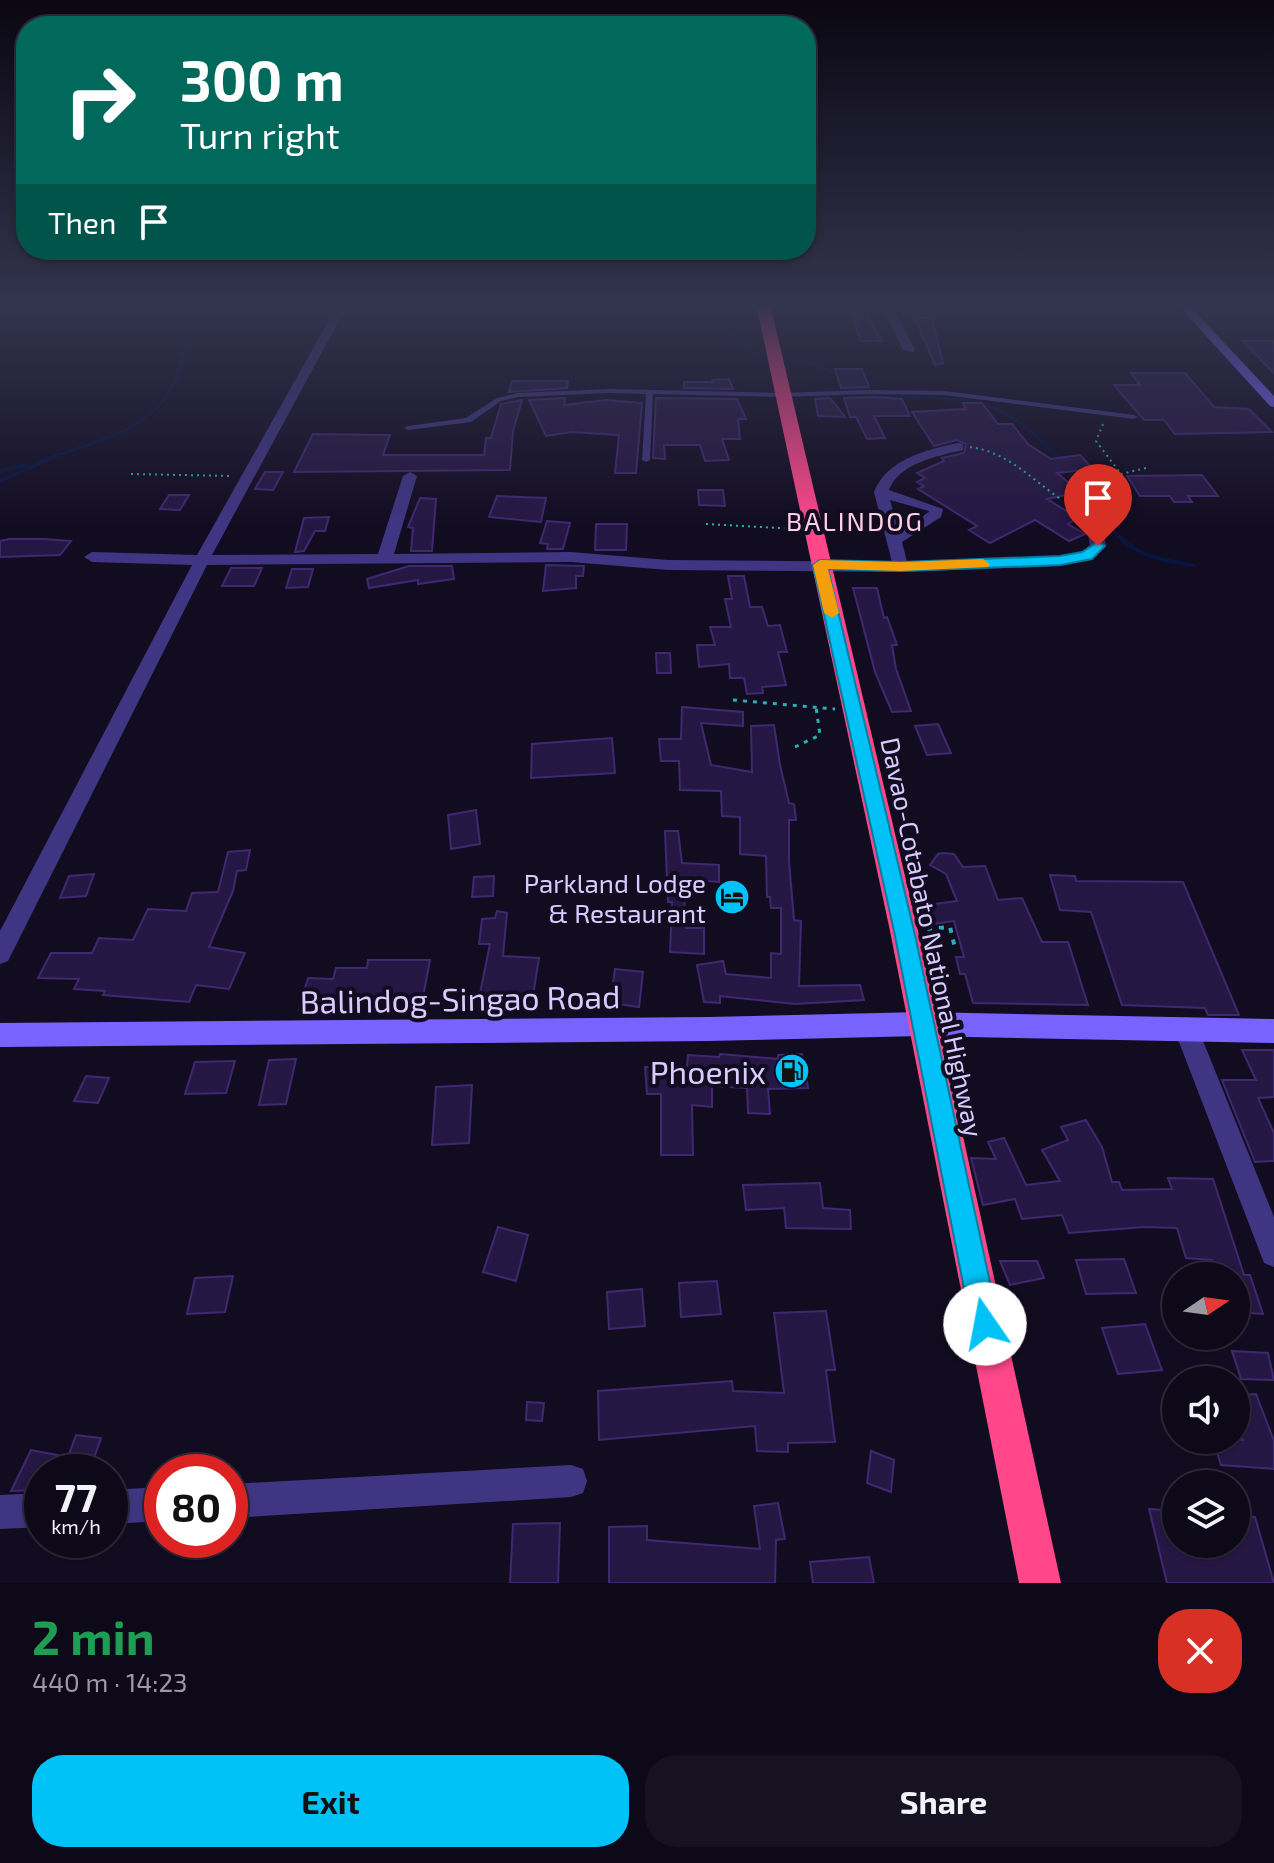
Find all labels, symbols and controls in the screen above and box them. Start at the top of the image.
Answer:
text: 300 m [180,45,344,112]
icon: right [48,48,152,152]
text: Turn right [180,113,340,156]
icon: arrive [132,200,176,244]
text: Then [48,204,116,240]
pin [1064,464,1132,546]
icon: arrive [1076,476,1120,520]
district label: BALINDOG [786,505,924,536]
street label: Davao-Cotabato National Highway [875,734,991,1140]
place label: Parkland Lodge & Restaurant [524,867,706,928]
hotel icon: Parkland Lodge & Restaurant [713,878,751,916]
street label: Balindog-Singao Road [299,976,621,1020]
place label: Phoenix [650,1052,766,1090]
fuel station icon: Phoenix [773,1052,811,1090]
north arrow [1162,1262,1250,1350]
map controls [1162,1262,1250,1558]
position arrow [943,1282,1027,1366]
button: sound [1162,1366,1250,1454]
speed limit sign: 80 [144,1454,248,1558]
button: layers [1162,1470,1250,1558]
text: 77 [55,1472,97,1520]
text: km/h [51,1514,101,1538]
text: 2 min [32,1607,155,1665]
button: close [1158,1609,1242,1693]
text: 440 m · 14:23 [32,1666,188,1697]
button: Exit [32,1755,629,1847]
button: Share [645,1755,1242,1847]

